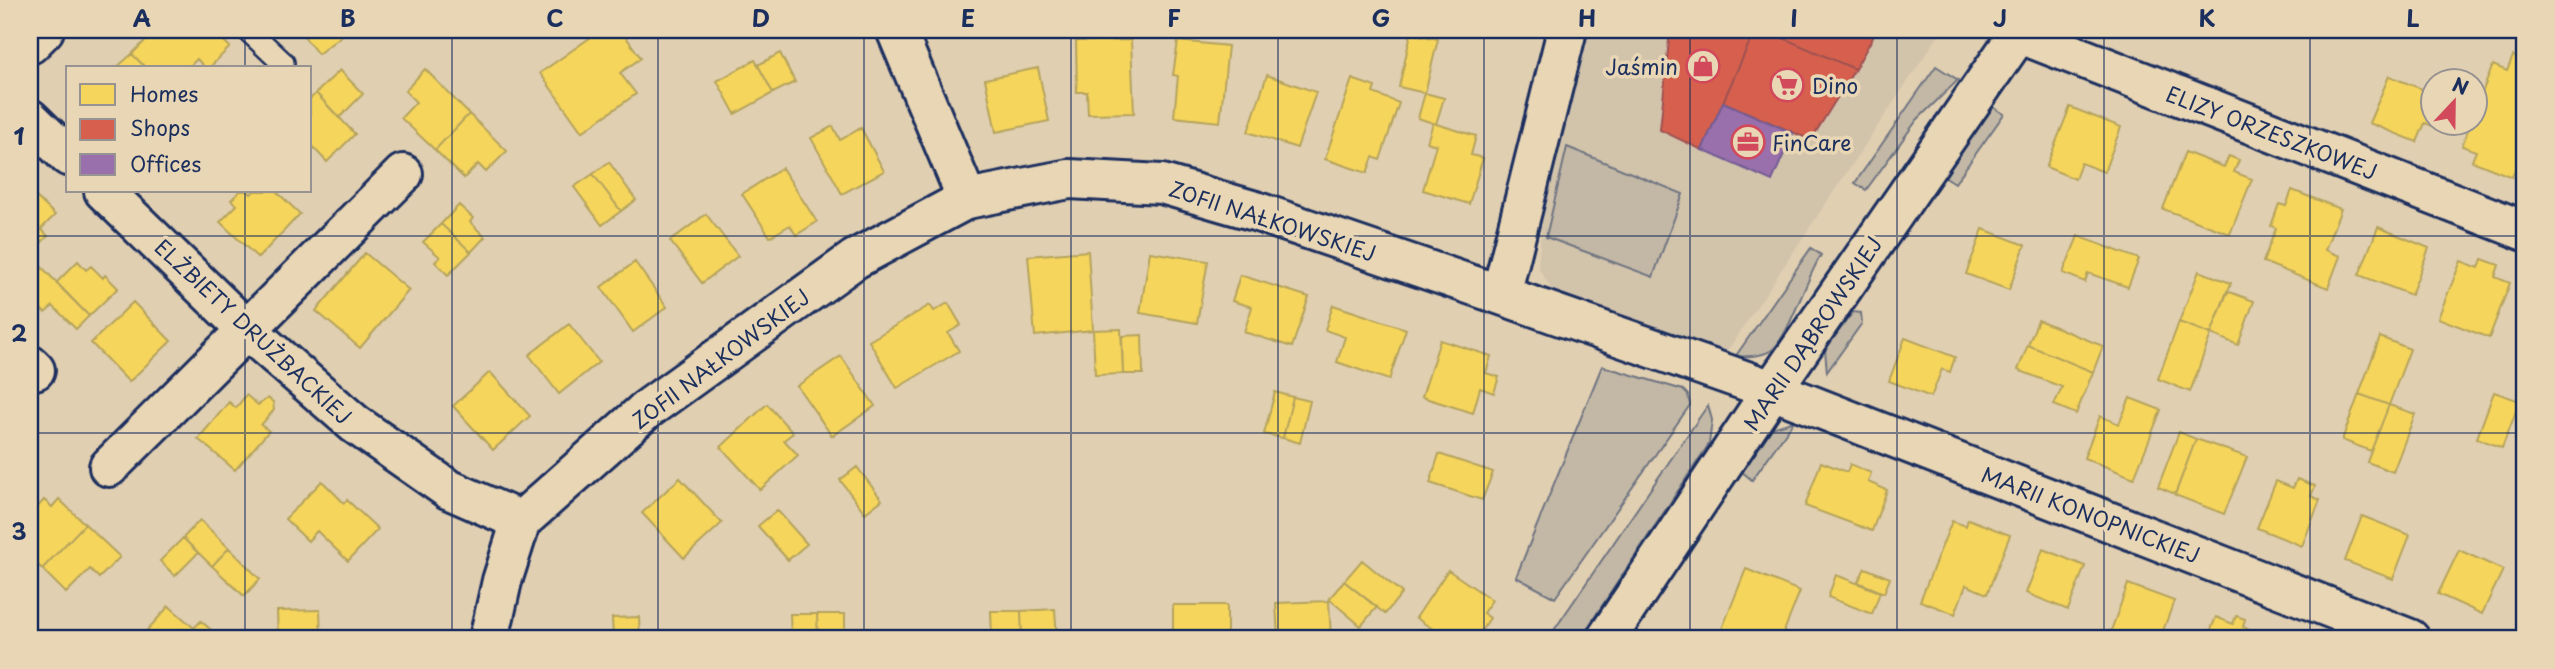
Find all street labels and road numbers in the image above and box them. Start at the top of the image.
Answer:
street label: ELIZY ORZESZKOWEJ [2162,77,2382,187]
street label: ZOFII NAŁKOWSKIEJ [1165,171,1381,269]
street label: MARII DĄBROWSKIEJ [1735,229,1889,437]
street label: ELŻBIETY DRUŻBACKIEJ [148,231,360,431]
street label: ZOFII NAŁKOWSKIEJ [624,280,816,436]
street label: MARII KONOPNICKIEJ [1977,458,2205,570]

